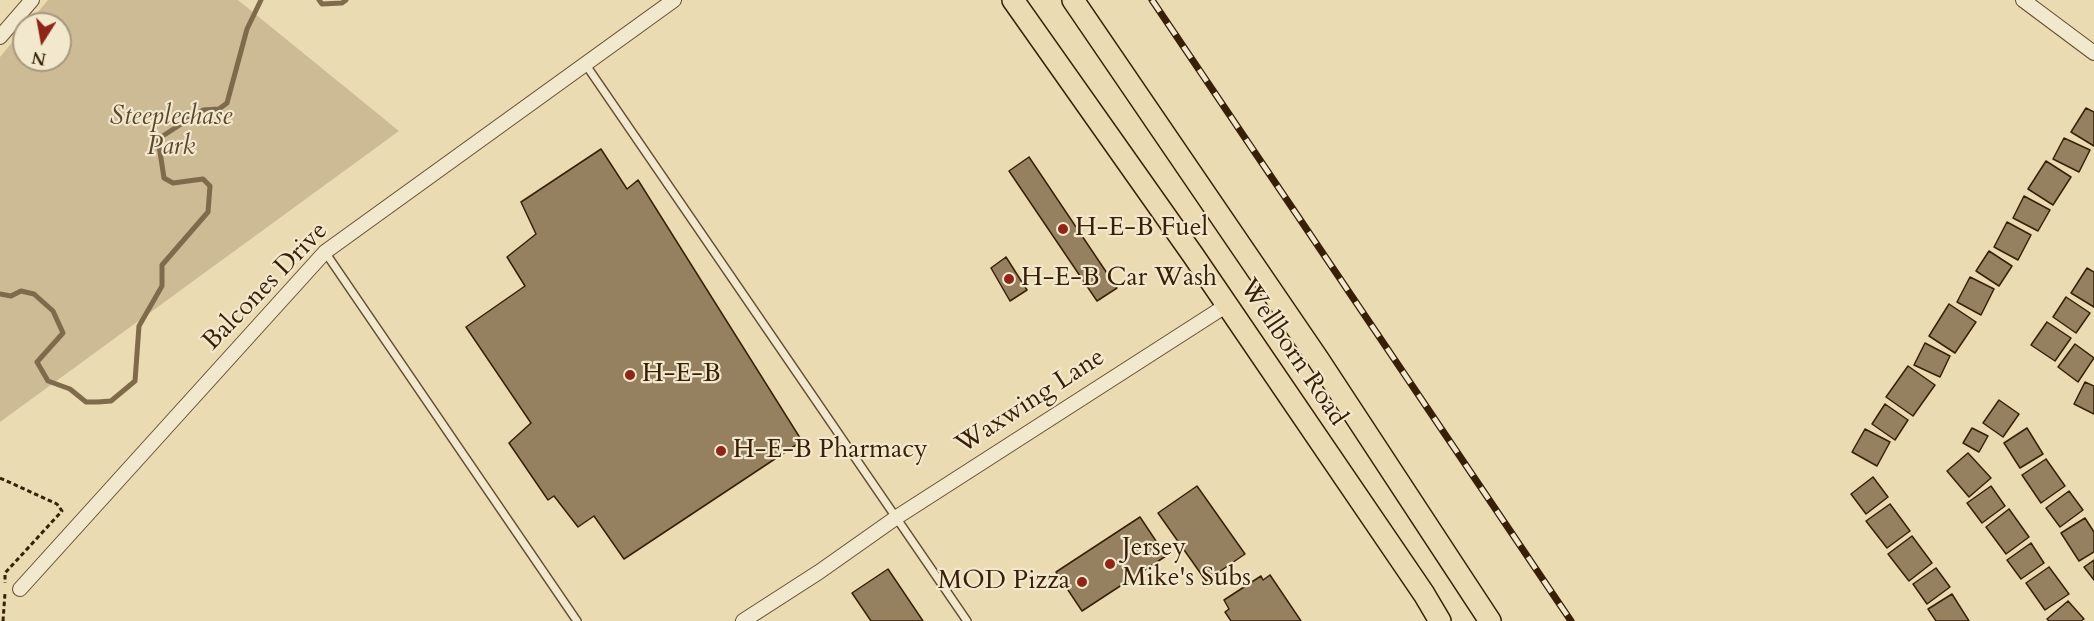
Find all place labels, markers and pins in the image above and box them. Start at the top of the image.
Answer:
place label: H-E-B Fuel [1075,213,1208,245]
marker: H-E-B Fuel [1056,222,1070,236]
place label: H-E-B Car Wash [1021,263,1217,295]
marker: H-E-B Car Wash [1002,272,1016,286]
place label: H-E-B [642,359,721,391]
marker: H-E-B [623,368,637,382]
place label: H-E-B Pharmacy [733,435,928,467]
marker: H-E-B Pharmacy [714,444,728,458]
place label: Jersey Mike's Subs [1122,533,1251,594]
marker: Jersey Mike's Subs [1103,557,1117,571]
place label: MOD Pizza [938,566,1070,598]
marker: MOD Pizza [1075,575,1089,589]

